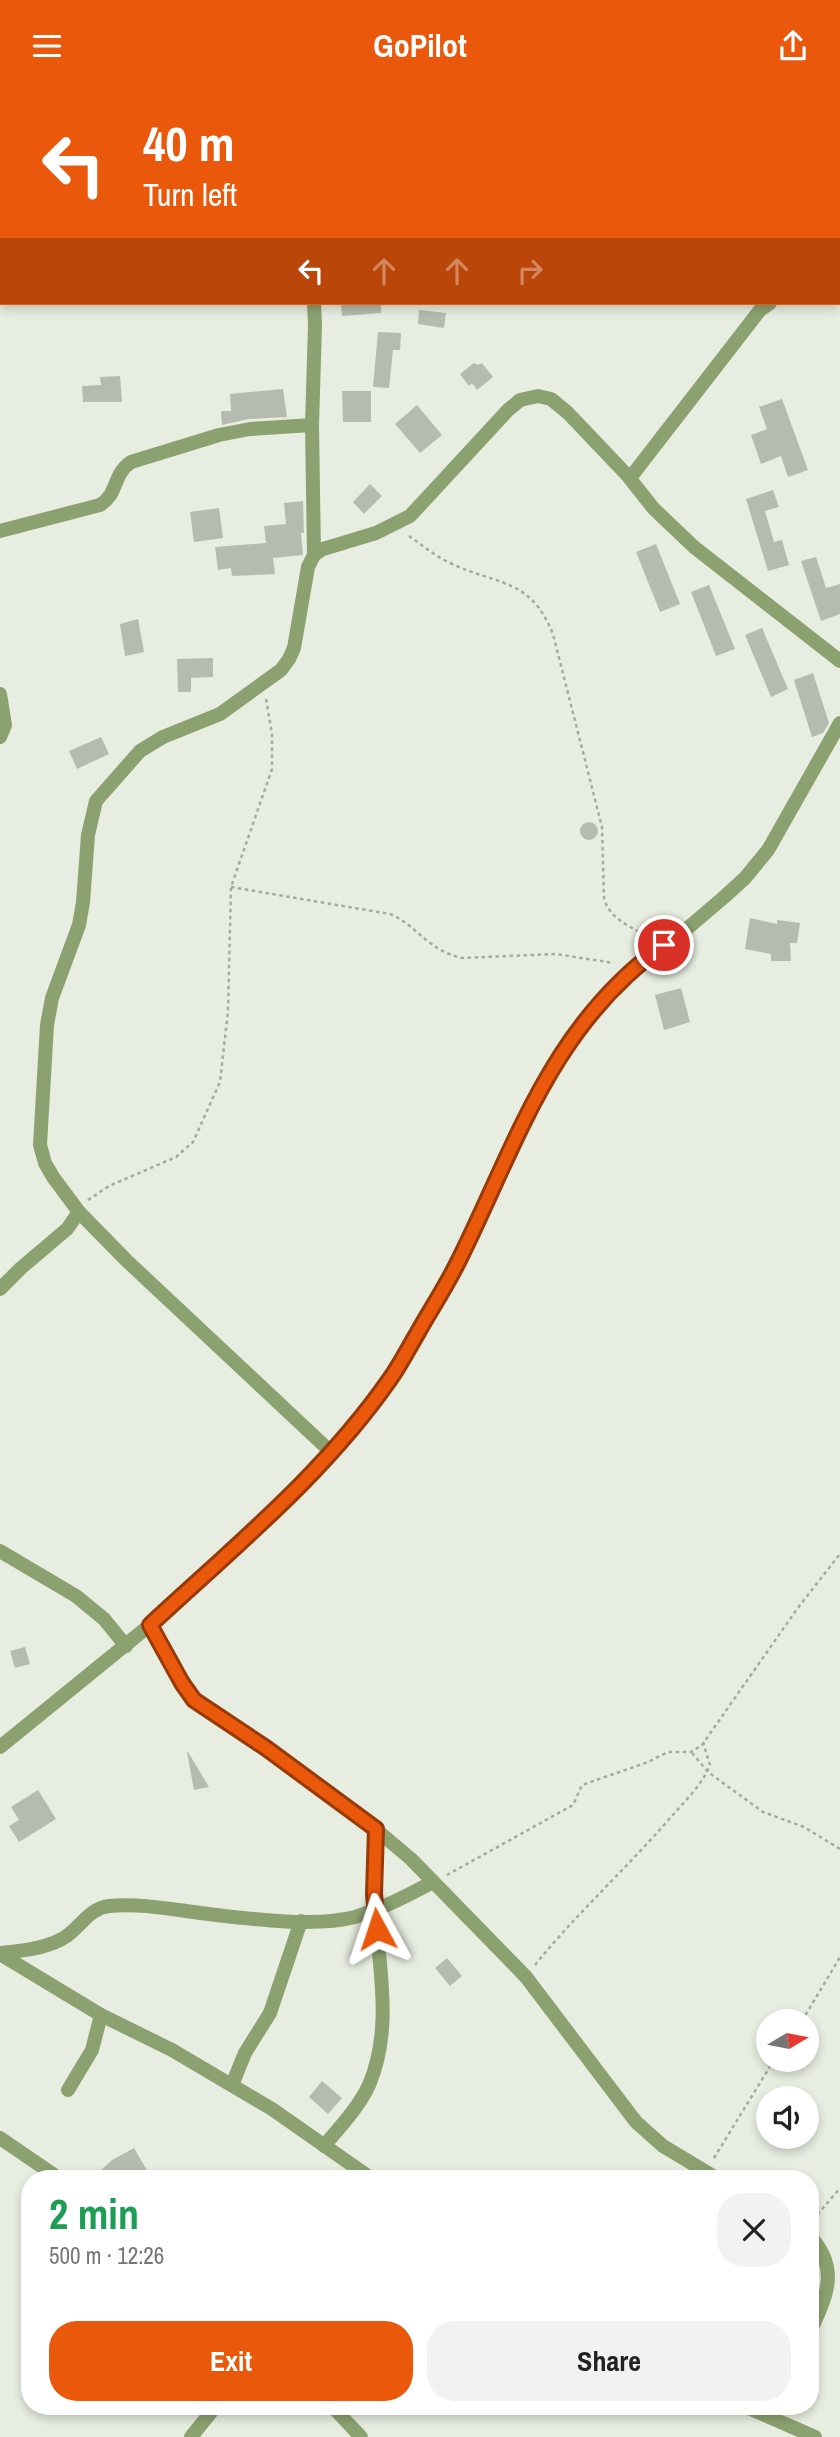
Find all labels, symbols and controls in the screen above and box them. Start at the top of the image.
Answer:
text: GoPilot [373,24,467,67]
icon: menu [28,27,66,65]
icon: share [774,27,812,65]
text: 40 m [143,110,235,176]
icon: left [28,119,119,210]
text: Turn left [143,173,237,216]
icon: left [292,252,330,290]
icon: ahead [365,252,403,290]
icon: ahead [438,252,476,290]
icon: right [511,252,549,290]
pin [634,915,694,975]
icon: arrive [645,926,683,964]
position arrow [340,1892,414,1966]
north arrow [756,2009,819,2072]
map controls [756,2009,819,2149]
button: sound [756,2086,819,2149]
text: 2 min [49,2186,139,2242]
button: close [717,2193,791,2267]
text: 500 m · 12:26 [49,2240,164,2271]
button: Exit [49,2321,413,2401]
button: Share [427,2321,791,2401]

